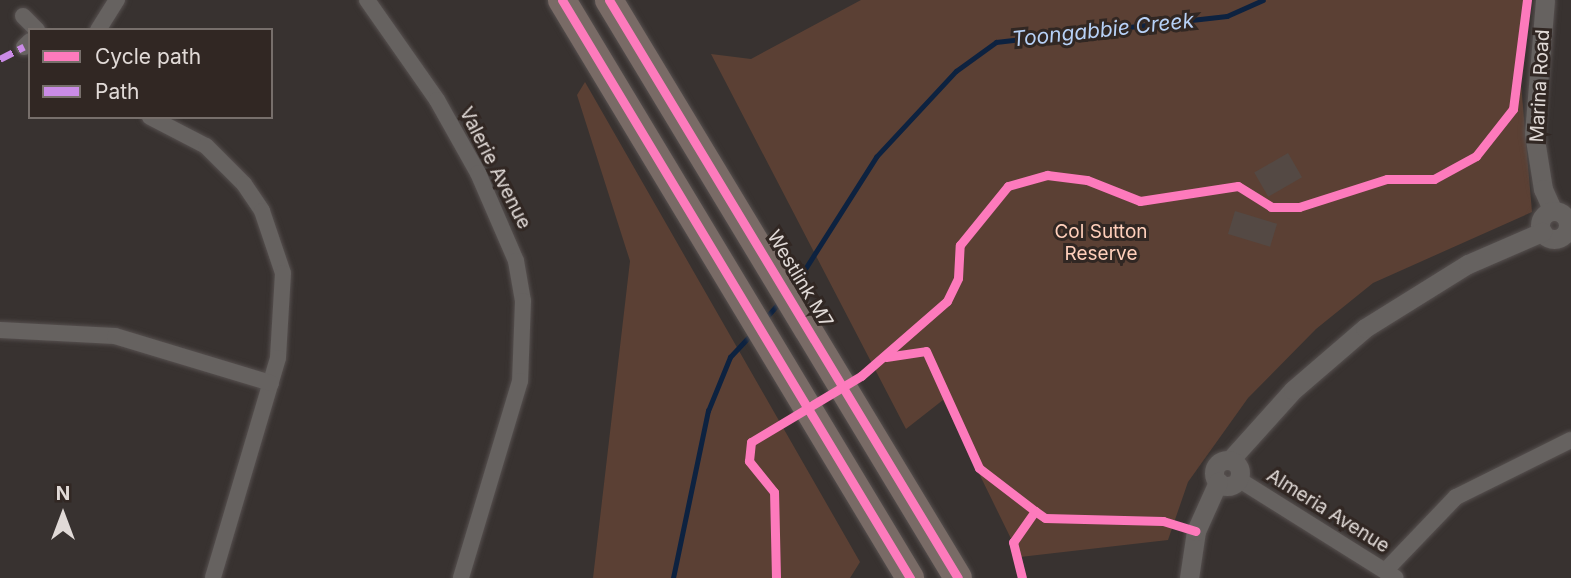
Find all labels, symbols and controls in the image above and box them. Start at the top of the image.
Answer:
water label: Toongabbie Creek [1011,8,1195,52]
legend [28,28,273,119]
street label: Marina Road [1526,29,1554,143]
text: Cycle path [95,44,201,69]
text: Path [95,79,140,104]
street label: Valerie Avenue [454,103,536,233]
park label: Col Sutton Reserve [1054,221,1148,265]
street label: Westlink M7 [762,226,838,332]
street label: Almeria Avenue [1262,464,1394,558]
north arrow [28,480,98,550]
text: N [56,482,70,505]

